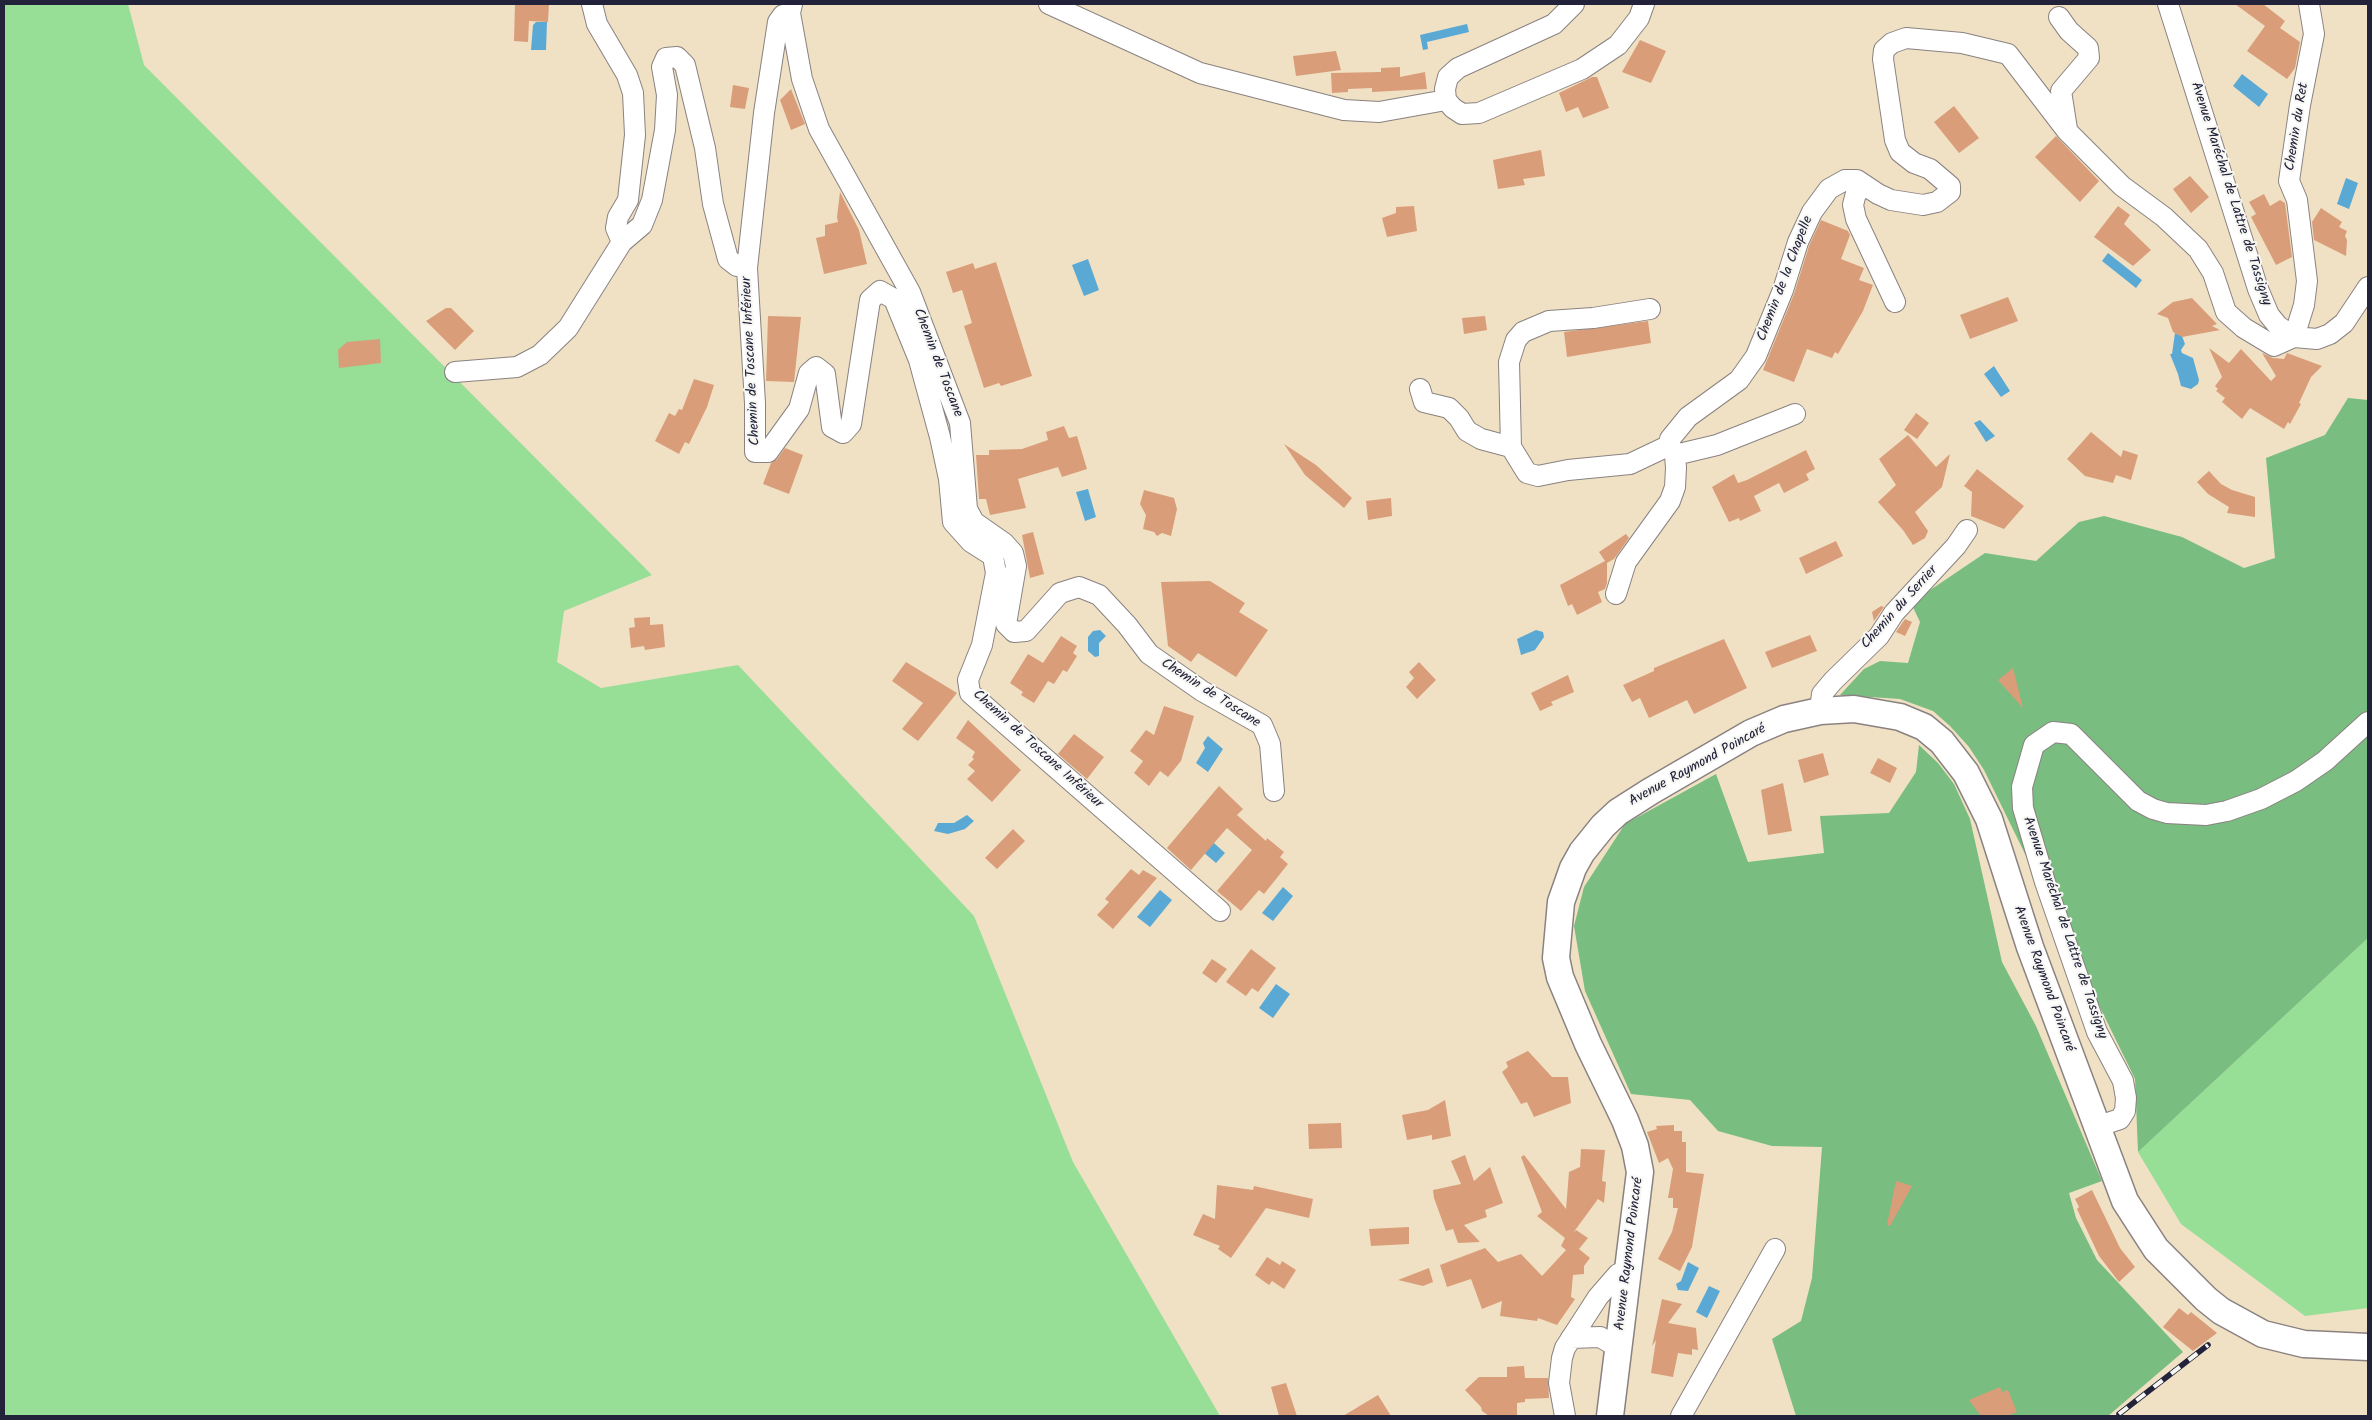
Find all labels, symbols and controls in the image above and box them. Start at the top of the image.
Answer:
street label: Avenue Maréchal de Lattre de Tassigny [2186,80,2274,308]
street label: Chemin du Ret [2283,82,2313,172]
street label: Chemin de la Chapelle [1754,214,1818,344]
street label: Chemin de Toscane Inférieur [739,276,765,446]
street label: Chemin de Toscane [909,306,965,420]
street label: Chemin du Serrier [1858,563,1942,653]
street label: Chemin de Toscane [1157,656,1263,732]
street label: Chemin de Toscane Inférieur [968,687,1106,813]
street label: Avenue Raymond Poincaré [1627,721,1769,811]
street label: Avenue Maréchal de Lattre de Tassigny [2018,815,2110,1041]
street label: Avenue Raymond Poincaré [2009,904,2077,1054]
street label: Avenue Raymond Poincaré [1612,1177,1648,1331]

